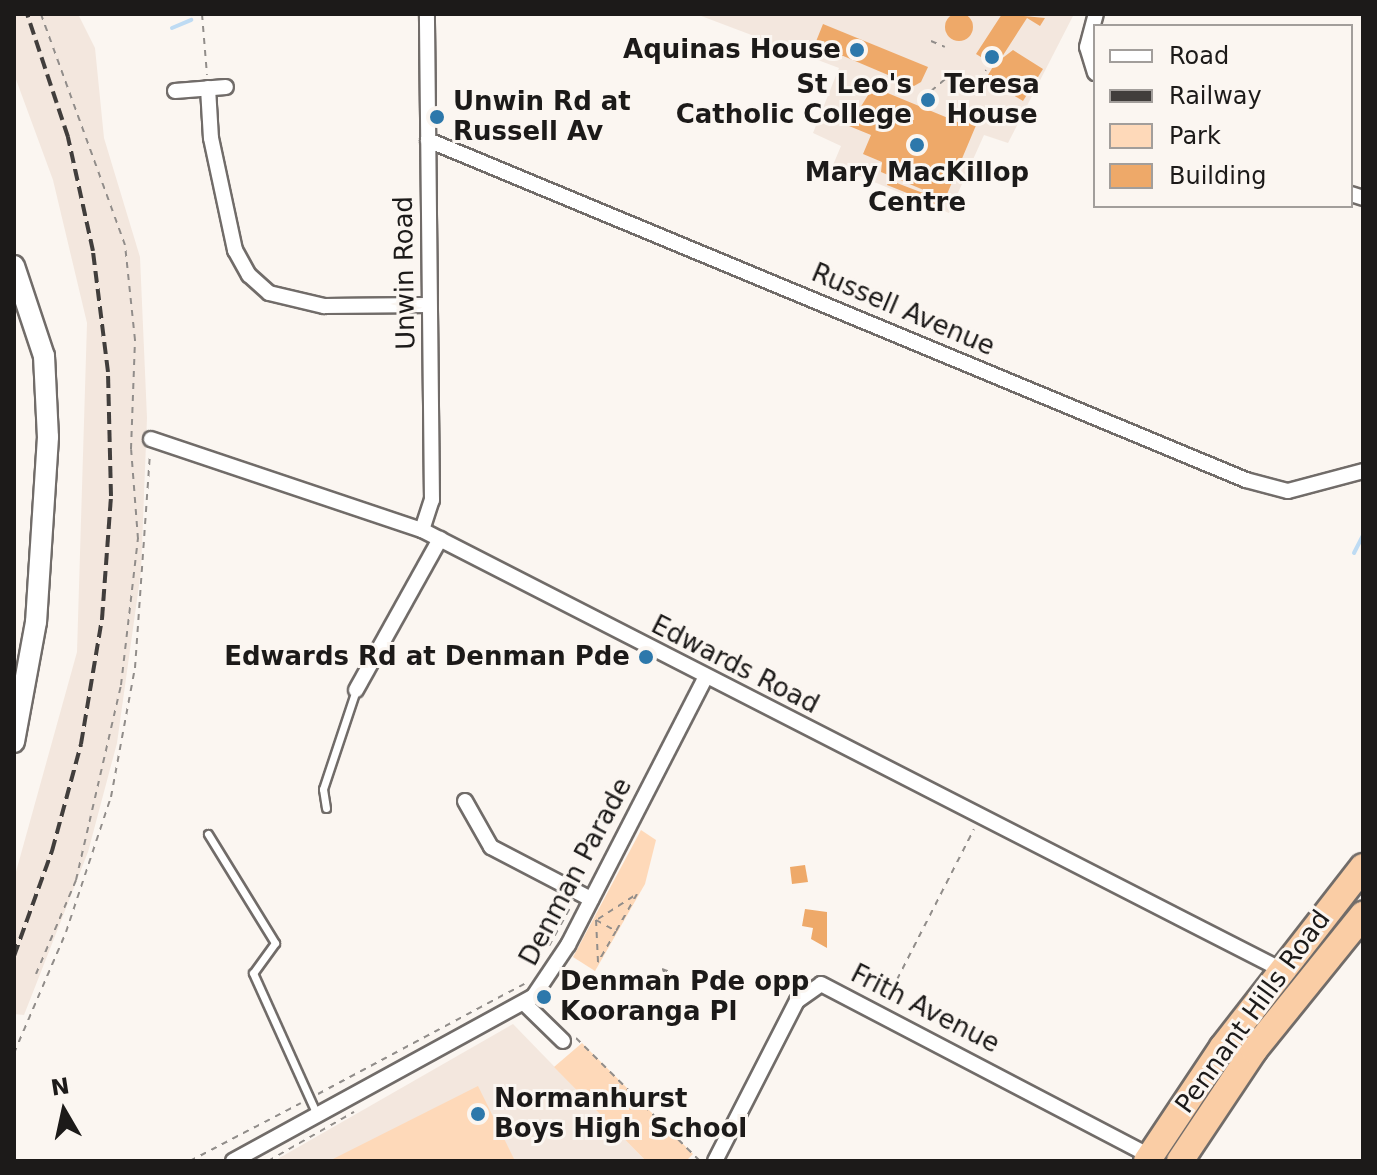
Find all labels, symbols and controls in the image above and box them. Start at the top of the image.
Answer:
legend [1093,24,1353,208]
place label: Aquinas House [623,34,841,66]
marker: Aquinas House [848,41,866,59]
text: Road [1169,42,1229,70]
marker: Teresa House [983,48,1001,66]
place label: St Leo's Catholic College [676,69,912,130]
place label: Teresa House [944,69,1040,130]
text: Railway [1169,82,1262,110]
place label: Unwin Rd at Russell Av [453,86,631,148]
marker: St Leo's Catholic College [919,91,937,109]
marker: Unwin Rd at Russell Av [428,108,446,126]
text: Park [1169,122,1221,150]
marker: Mary MacKillop Centre [908,136,926,154]
place label: Mary MacKillop Centre [805,157,1029,218]
text: Building [1169,162,1266,190]
street label: Unwin Road [388,196,422,350]
street label: Russell Avenue [807,257,999,363]
street label: Edwards Road [646,609,824,721]
place label: Edwards Rd at Denman Pde [224,641,630,673]
marker: Edwards Rd at Denman Pde [637,648,655,666]
street label: Denman Parade [513,773,639,971]
street label: Pennant Hills Road [1169,905,1337,1119]
street label: Frith Avenue [846,958,1004,1060]
place label: Denman Pde opp Kooranga Pl [560,966,809,1028]
marker: Denman Pde opp Kooranga Pl [535,988,553,1006]
north arrow [24,1071,104,1151]
text: N [49,1073,71,1101]
place label: Normanhurst Boys High School [494,1083,747,1144]
marker: Normanhurst Boys High School [469,1105,487,1123]

